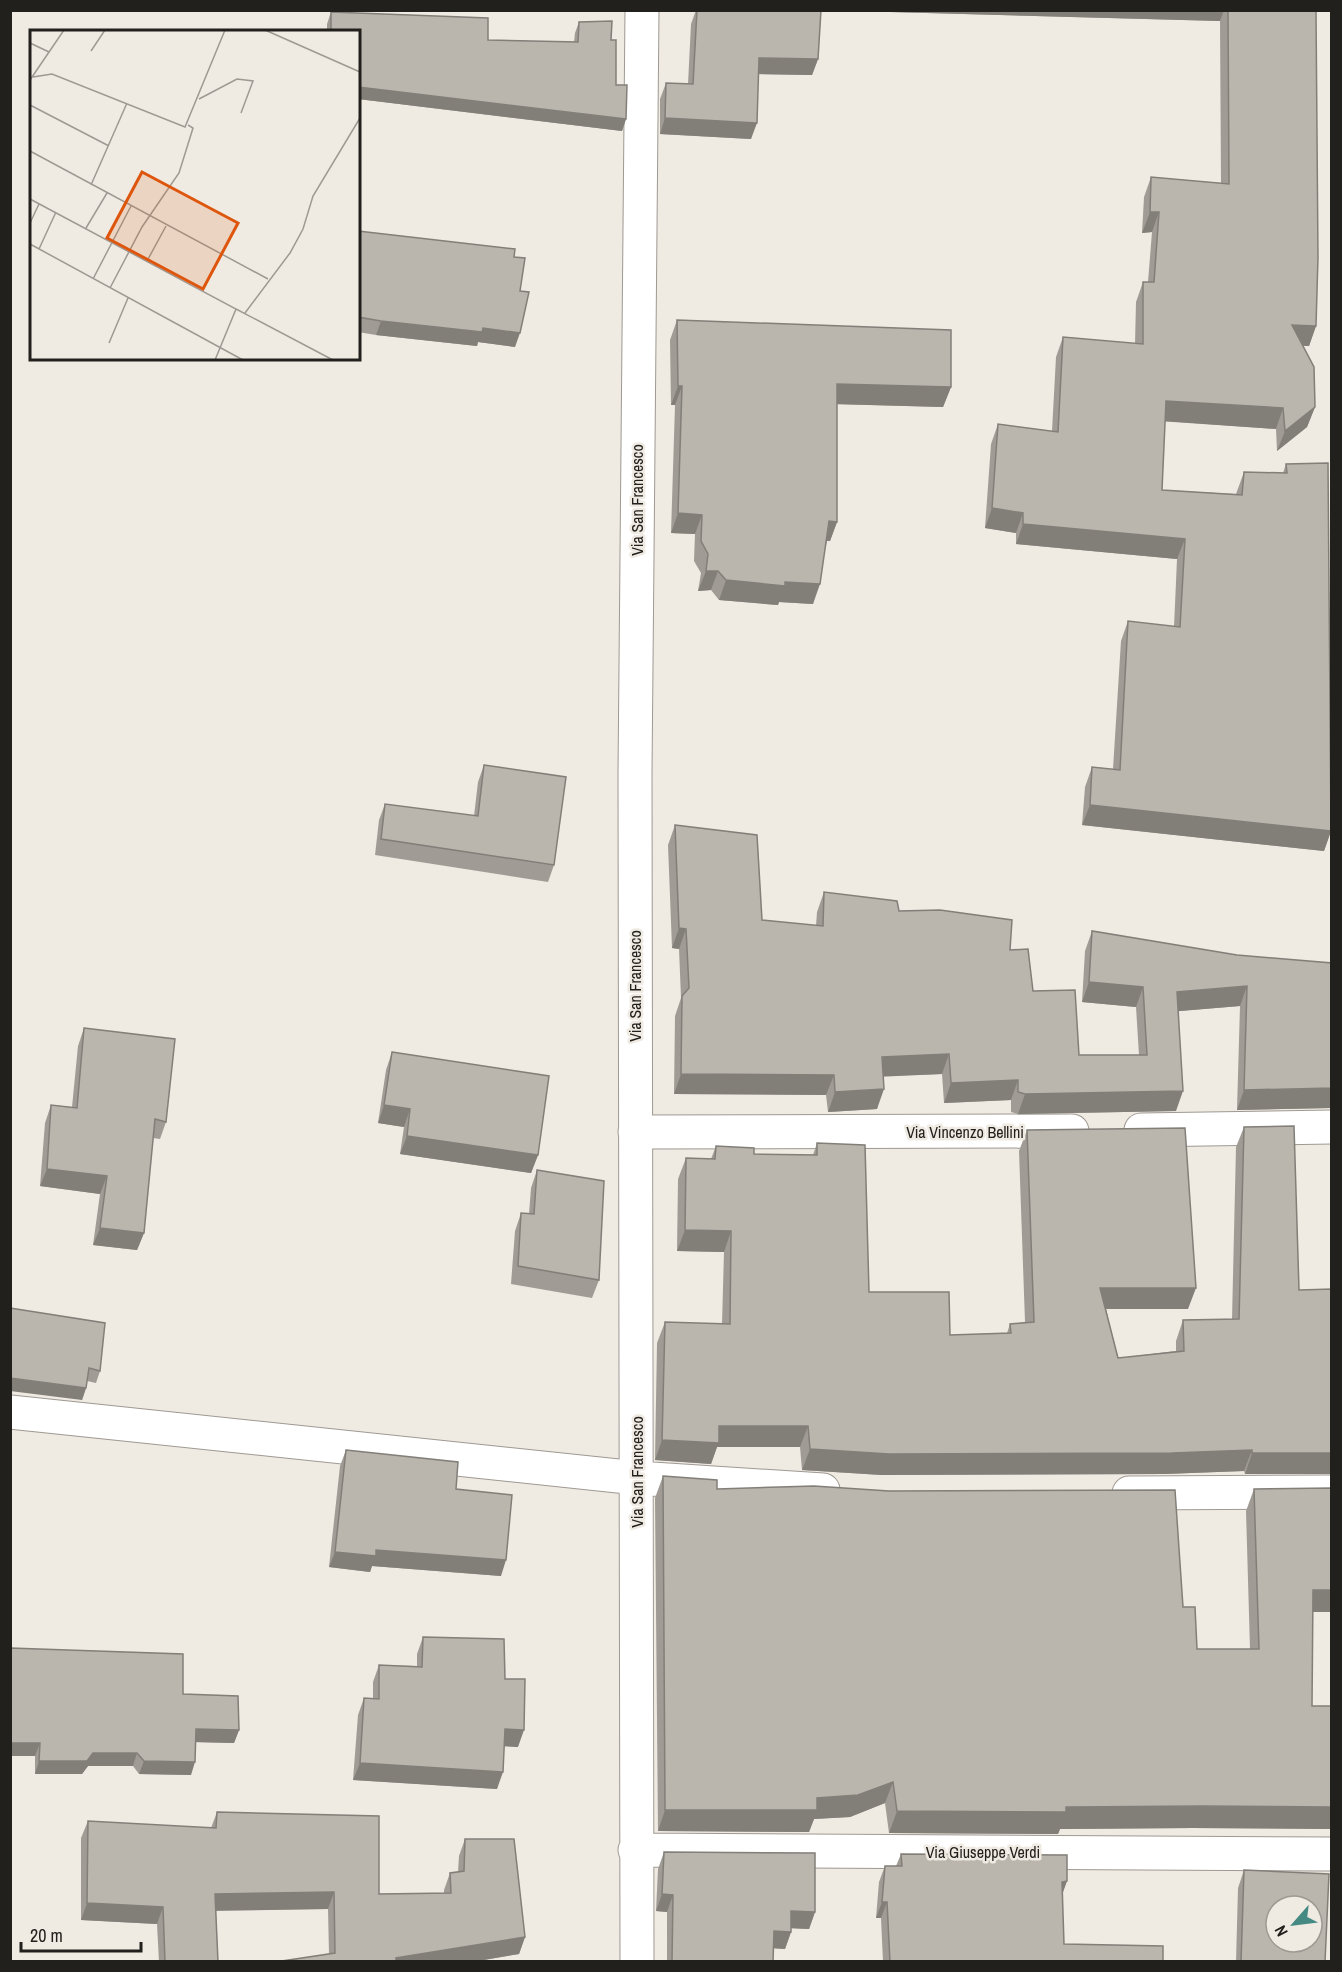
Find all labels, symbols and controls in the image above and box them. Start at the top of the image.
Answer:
inset map [30,30,360,360]
street label: Via San Francesco [626,444,648,556]
street label: Via San Francesco [624,930,646,1042]
street label: Via Vincenzo Bellini [906,1121,1024,1143]
street label: Via San Francesco [626,1416,648,1528]
street label: Via Giuseppe Verdi [926,1841,1040,1863]
north arrow [1264,1894,1324,1954]
scale bar [21,1915,141,1953]
text: N [1269,1922,1293,1940]
text: 20 m [30,1923,63,1948]

